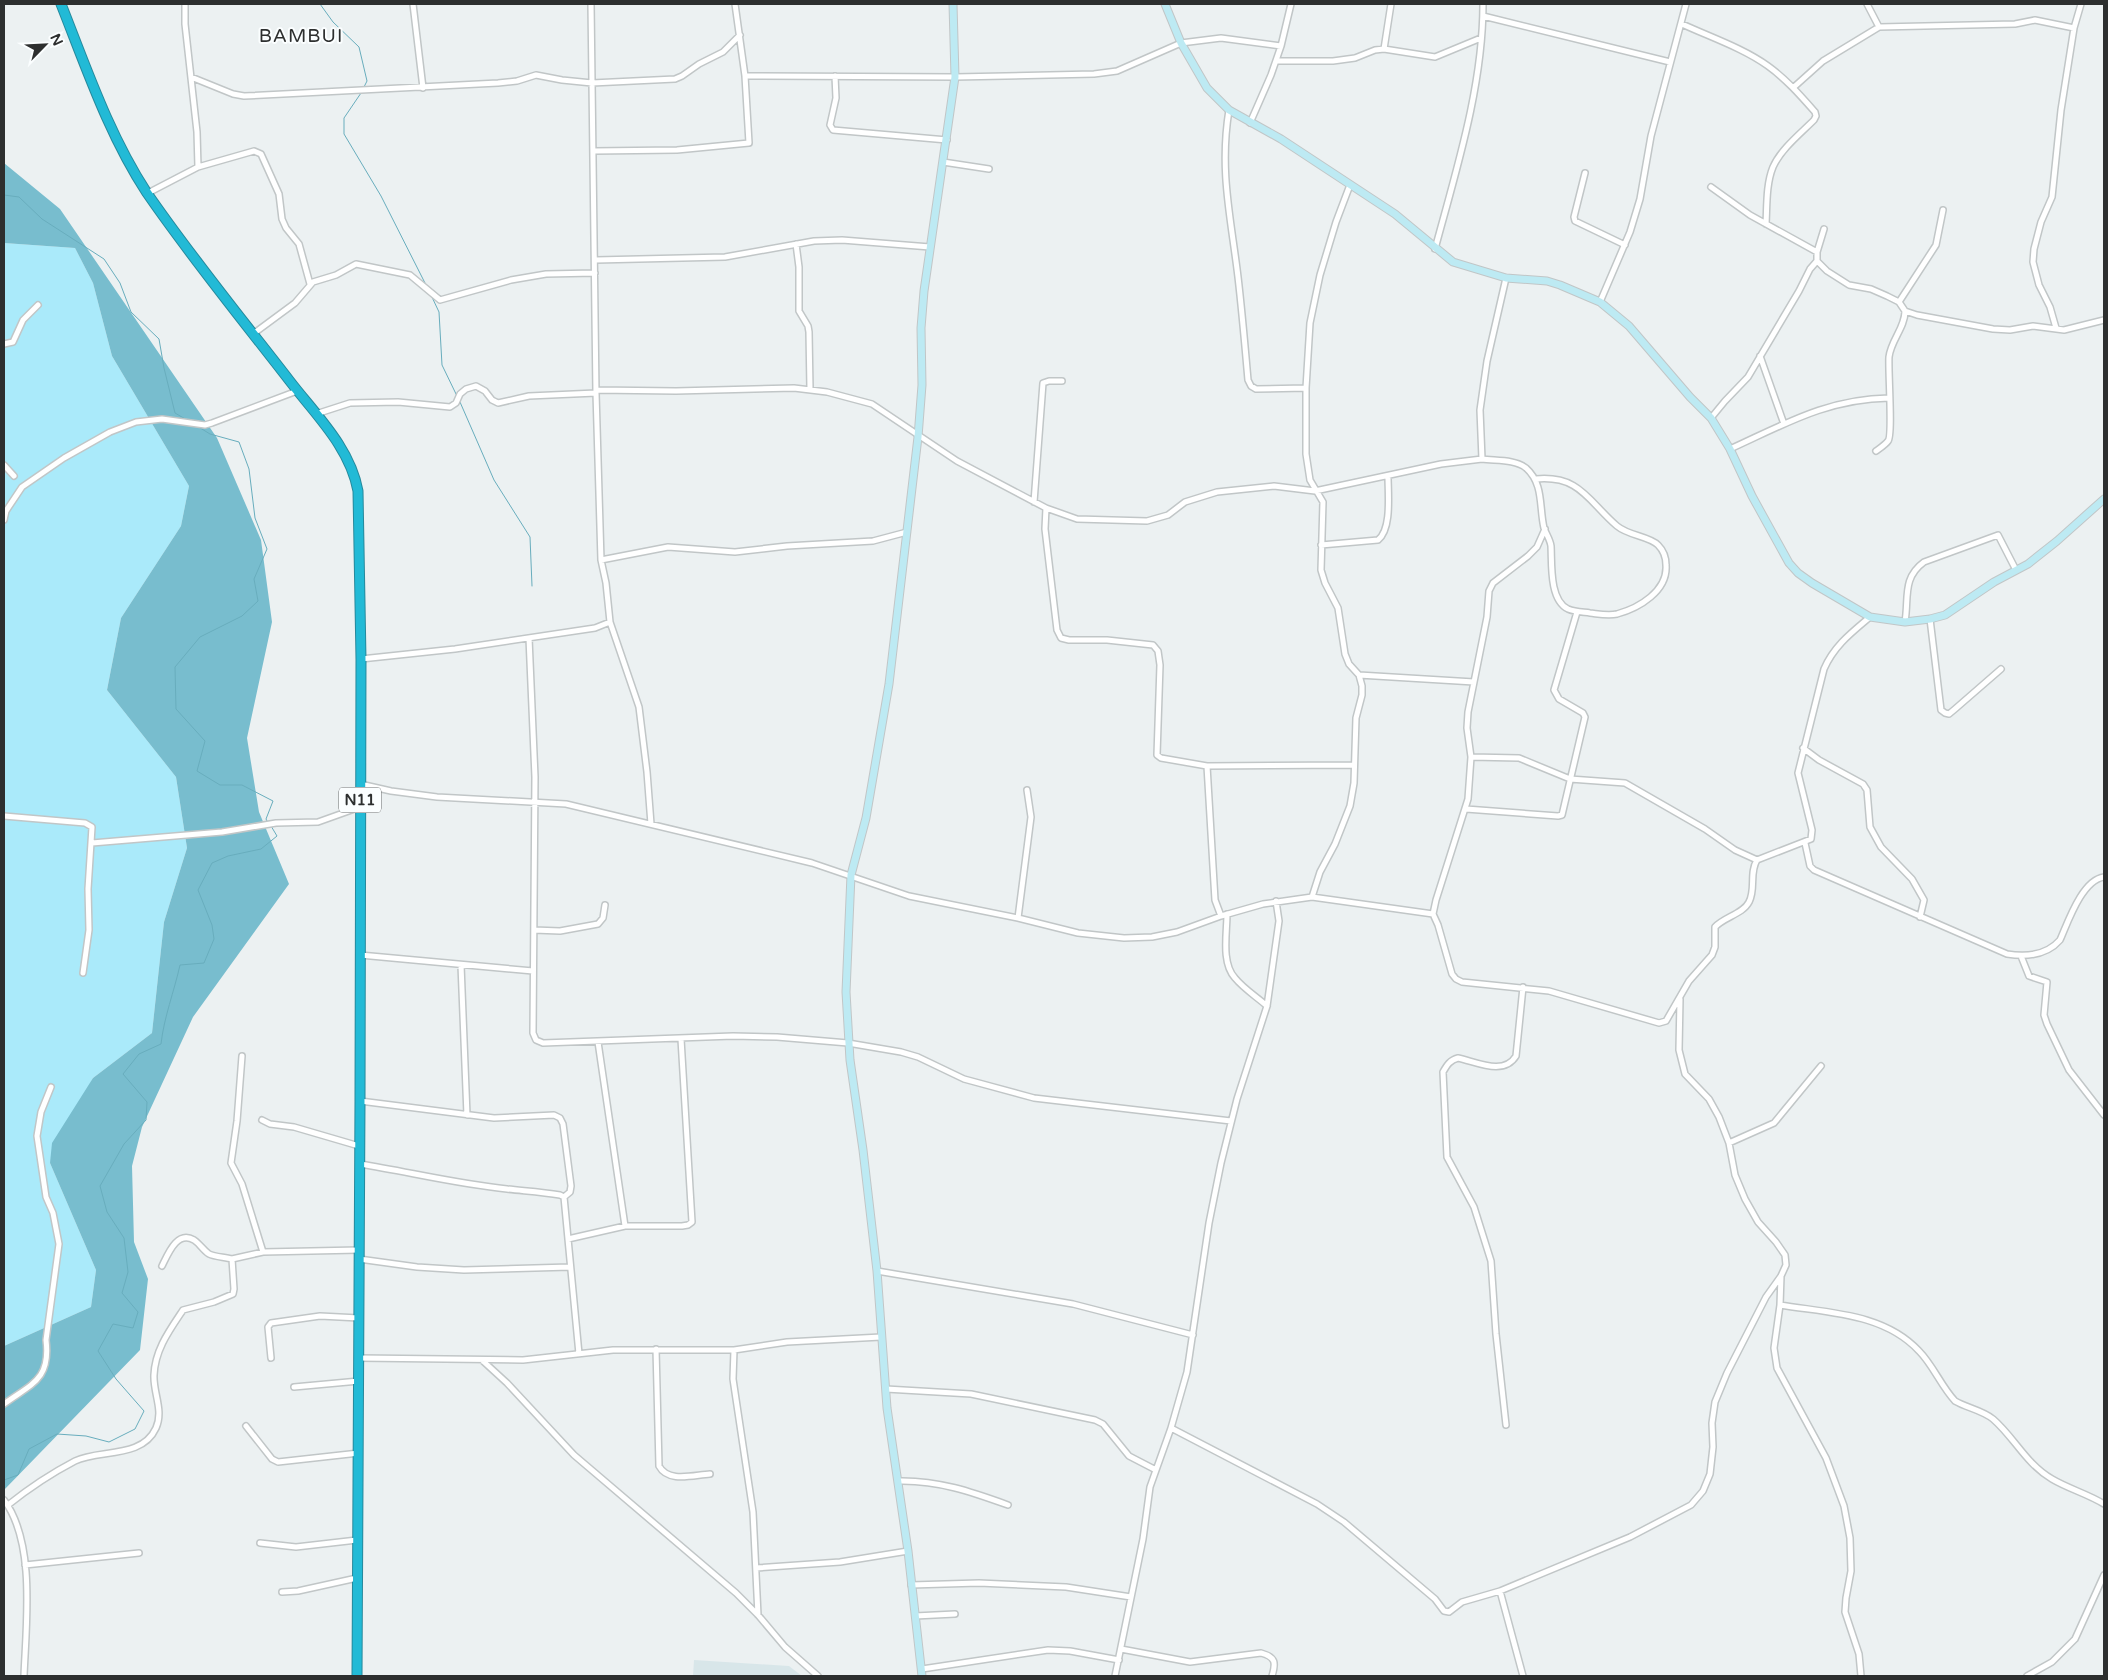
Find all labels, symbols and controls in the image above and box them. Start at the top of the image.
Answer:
north arrow [20,20,70,70]
district label: BAMBUI [259,25,343,47]
text: N [46,31,66,49]
road number: N11 [339,788,381,812]

